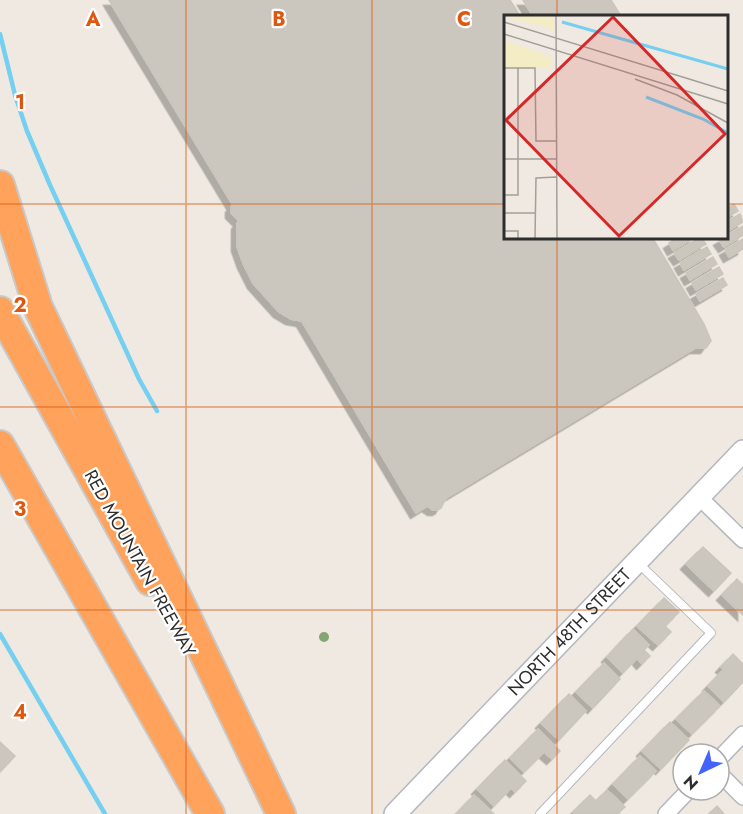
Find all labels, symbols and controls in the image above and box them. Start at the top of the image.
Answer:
text: A [85,5,101,34]
text: B [272,5,286,34]
text: C [457,5,471,34]
inset map [504,15,728,238]
text: 1 [15,88,25,117]
text: 2 [13,291,27,320]
street label: RED MOUNTAIN FREEWAY [78,465,203,662]
text: 3 [14,495,26,524]
street label: NORTH 48TH STREET [502,562,637,702]
text: 4 [13,698,27,727]
north arrow [671,742,731,802]
text: N [678,770,703,795]

